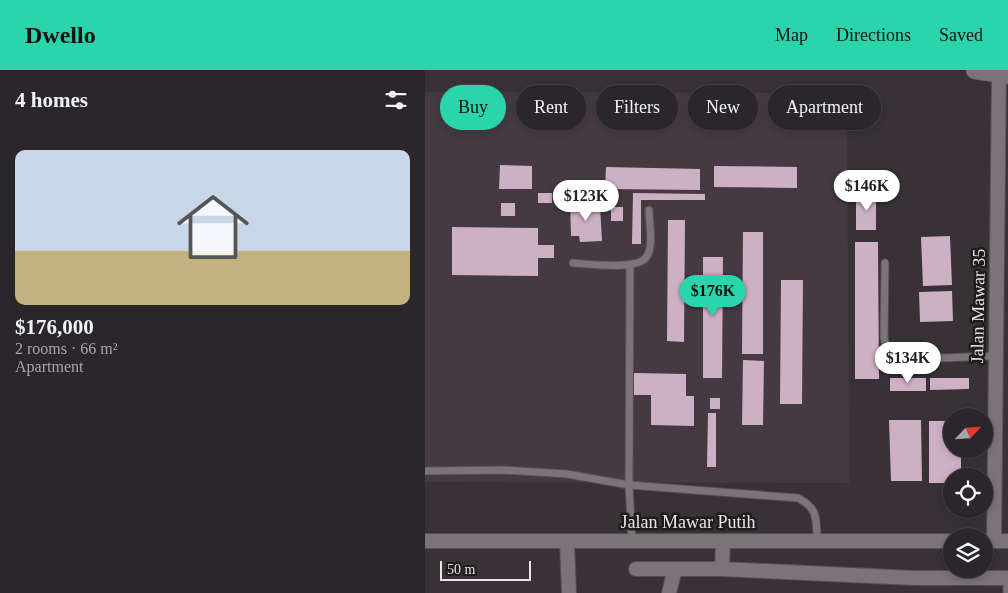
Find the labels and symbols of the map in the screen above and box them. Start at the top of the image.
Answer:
pin: $146K [832,170,902,212]
pin: $123K [551,180,621,222]
street label: Jalan Mawar 35 [967,248,989,364]
pin: $176K [678,274,748,317]
pin: $134K [873,342,943,384]
north arrow [943,408,993,458]
street label: Jalan Mawar Putih [621,512,755,532]
scale bar [440,558,531,581]

